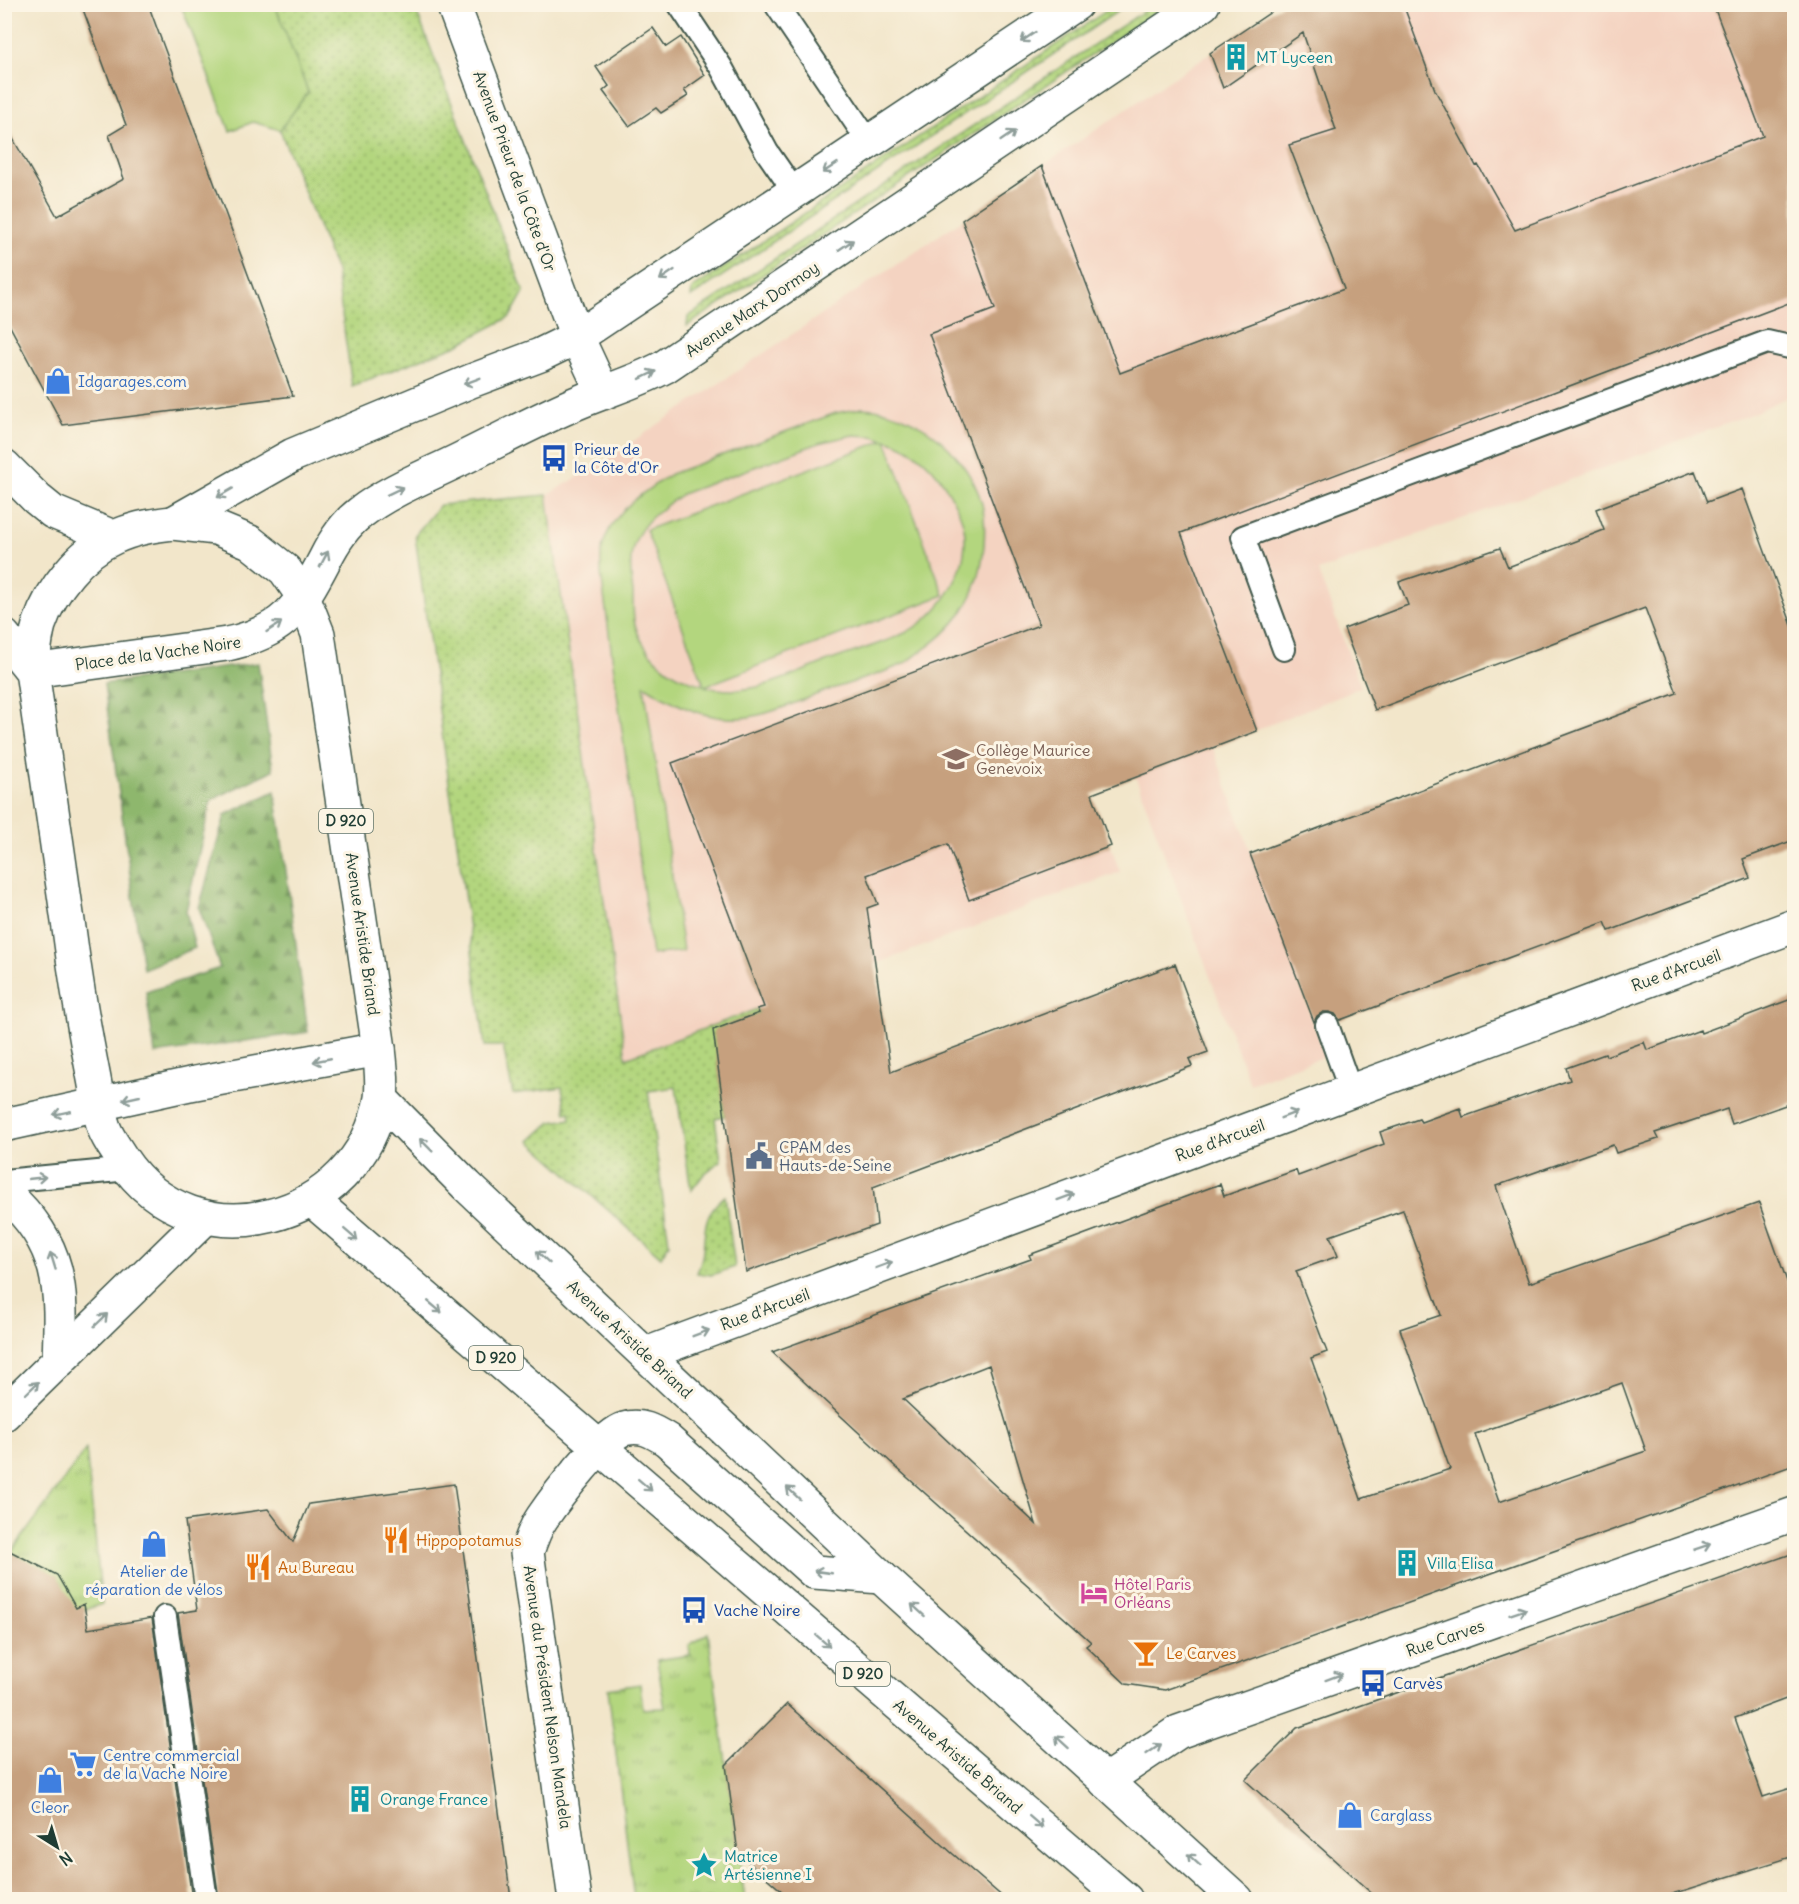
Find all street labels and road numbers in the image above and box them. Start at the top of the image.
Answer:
street label: Avenue Prieur de la Côte d'Or [469,68,561,274]
street label: Avenue Marx Dormoy [681,257,823,361]
street label: Place de la Vache Noire [74,631,242,675]
road number: D 920 [319,809,373,833]
street label: Avenue Aristide Briand [342,851,384,1017]
street label: Rue d'Arcueil [1629,945,1723,995]
street label: Rue d'Arcueil [1173,1115,1267,1165]
street label: Avenue Aristide Briand [563,1276,697,1402]
street label: Rue d'Arcueil [718,1284,812,1334]
road number: D 920 [469,1346,523,1370]
street label: Avenue du Président Nelson Mandela [520,1564,576,1830]
street label: Rue Carves [1403,1615,1487,1661]
road number: D 920 [836,1662,890,1686]
street label: Avenue Aristide Briand [889,1695,1027,1817]

